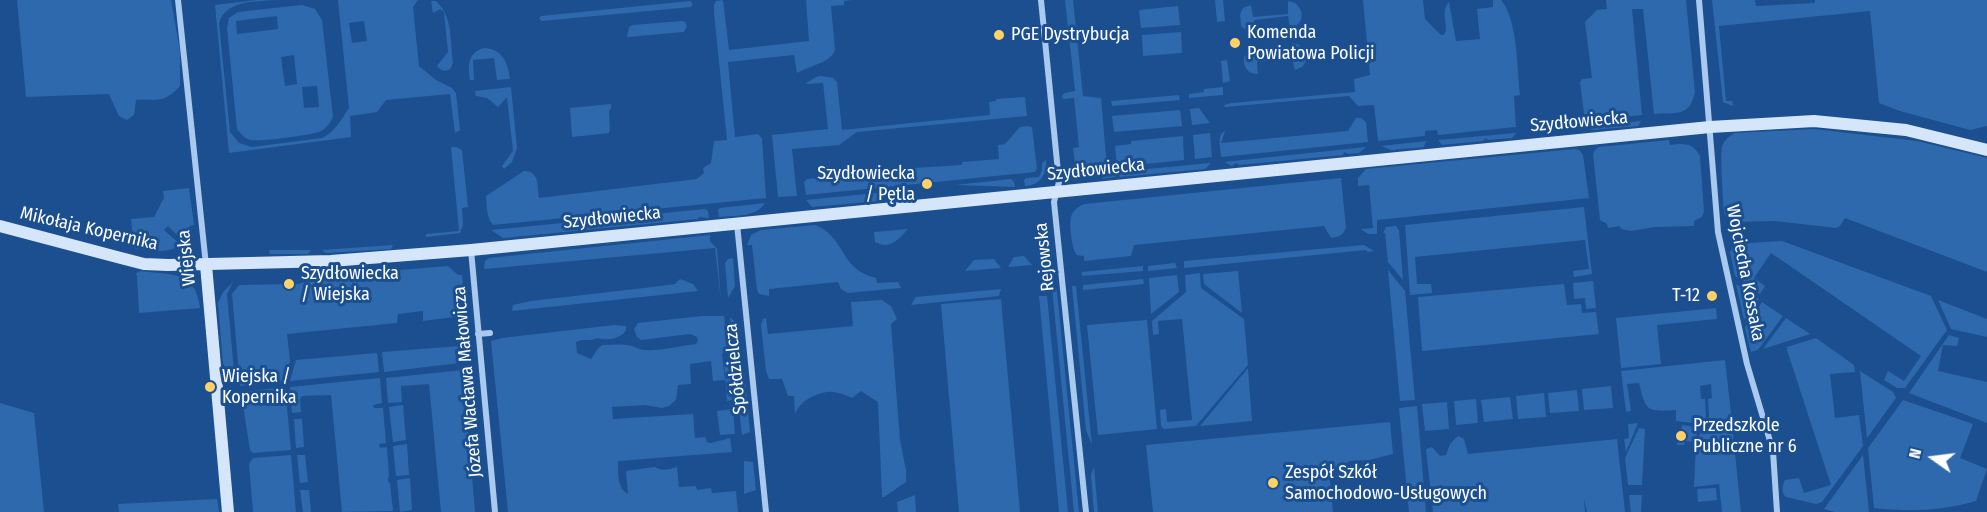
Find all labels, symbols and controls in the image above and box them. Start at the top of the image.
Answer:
place label: Komenda Powiatowa Policji [1247,22,1375,64]
place label: PGE Dystrybucja [1011,24,1130,46]
marker: PGE Dystrybucja [992,28,1006,42]
marker: Komenda Powiatowa Policji [1228,36,1242,50]
street label: Szydłowiecka [1529,107,1629,137]
street label: Szydłowiecka [1046,154,1146,186]
place label: Szydłowiecka / Pętla [817,163,915,206]
marker: Szydłowiecka / Pętla [920,177,934,191]
street label: Szydłowiecka [562,202,662,234]
street label: Mikołaja Kopernika [18,203,160,255]
street label: Wojciecha Kossaka [1721,203,1769,343]
street label: Rejowska [1031,222,1059,292]
street label: Wiejska [173,229,201,287]
place label: Szydłowiecka / Wiejska [301,263,399,306]
marker: Szydłowiecka / Wiejska [282,277,296,291]
place label: T-12 [1672,285,1700,307]
street label: Józefa Wacława Małowicza [449,286,487,478]
marker: T-12 [1705,289,1719,303]
street label: Spółdzielcza [720,322,752,416]
place label: Wiejska / Kopernika [222,366,296,409]
marker: Wiejska / Kopernika [203,380,217,394]
place label: Przedszkole Publiczne nr 6 [1693,415,1797,458]
north arrow [1903,428,1963,488]
marker: Przedszkole Publiczne nr 6 [1674,429,1688,443]
text: N [1905,447,1925,460]
place label: Zespół Szkół Samochodowo-Usługowych [1285,462,1487,504]
marker: Zespół Szkół Samochodowo-Usługowych [1266,476,1280,490]

